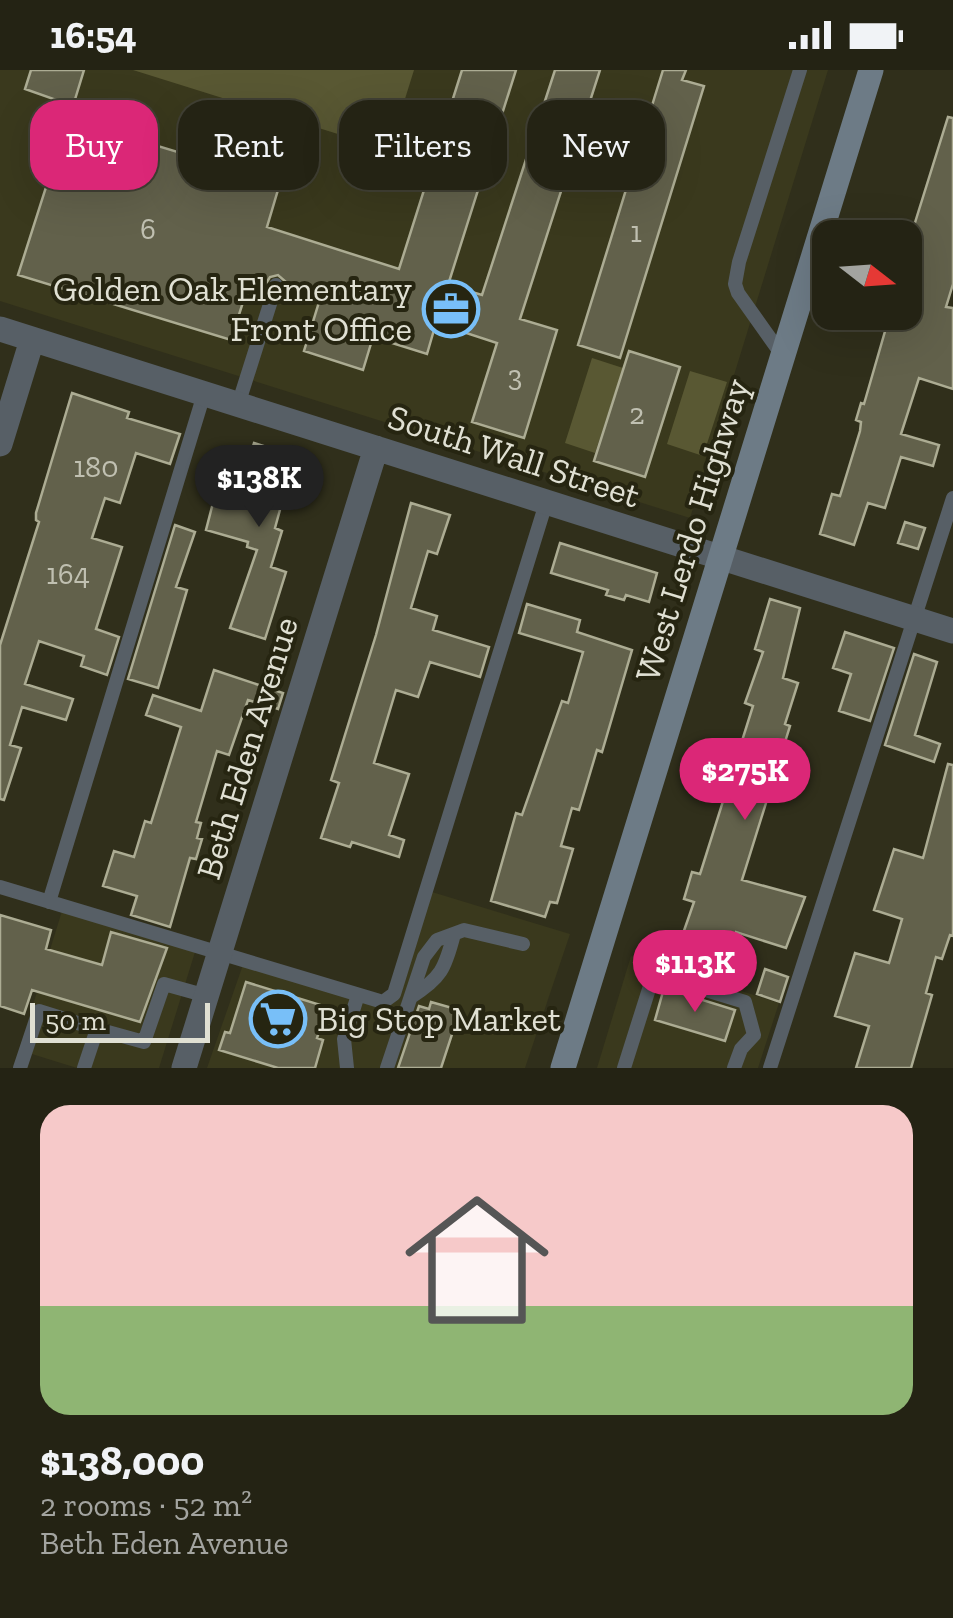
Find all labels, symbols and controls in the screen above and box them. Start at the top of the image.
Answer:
text: 16:54 [50,12,137,58]
chip: Buy [30,100,158,190]
chip: Rent [178,100,319,190]
chip: Filters [339,100,507,190]
chip: New [527,100,665,190]
house number: 6 [140,211,156,247]
house number: 1 [630,214,642,250]
north arrow [812,220,922,330]
map controls [812,220,922,330]
place label: Golden Oak Elementary Front Office [53,268,412,350]
office icon: Golden Oak Elementary Front Office [421,279,481,339]
house number: 3 [508,358,522,394]
street label: West Lerdo Highway [626,373,758,686]
street label: South Wall Street [383,396,645,516]
house number: 2 [629,396,645,432]
pin: $138K [189,445,329,530]
house number: 180 [74,449,118,485]
text: $138K [217,458,301,496]
house number: 164 [46,556,90,592]
street label: Beth Eden Avenue [187,612,307,884]
pin: $275K [675,738,815,823]
text: $275K [701,751,789,789]
pin: $113K [625,930,765,1015]
text: $113K [655,943,735,981]
supermarket icon: Big Stop Market [248,989,308,1049]
scale bar [30,998,210,1043]
place label: Big Stop Market [317,998,561,1040]
text: 50 m [45,1004,106,1037]
icon: home [387,1170,567,1350]
text: $138,000 [40,1435,205,1486]
text: 2 rooms · 52 m² [40,1486,252,1524]
text: Beth Eden Avenue [40,1524,289,1562]

